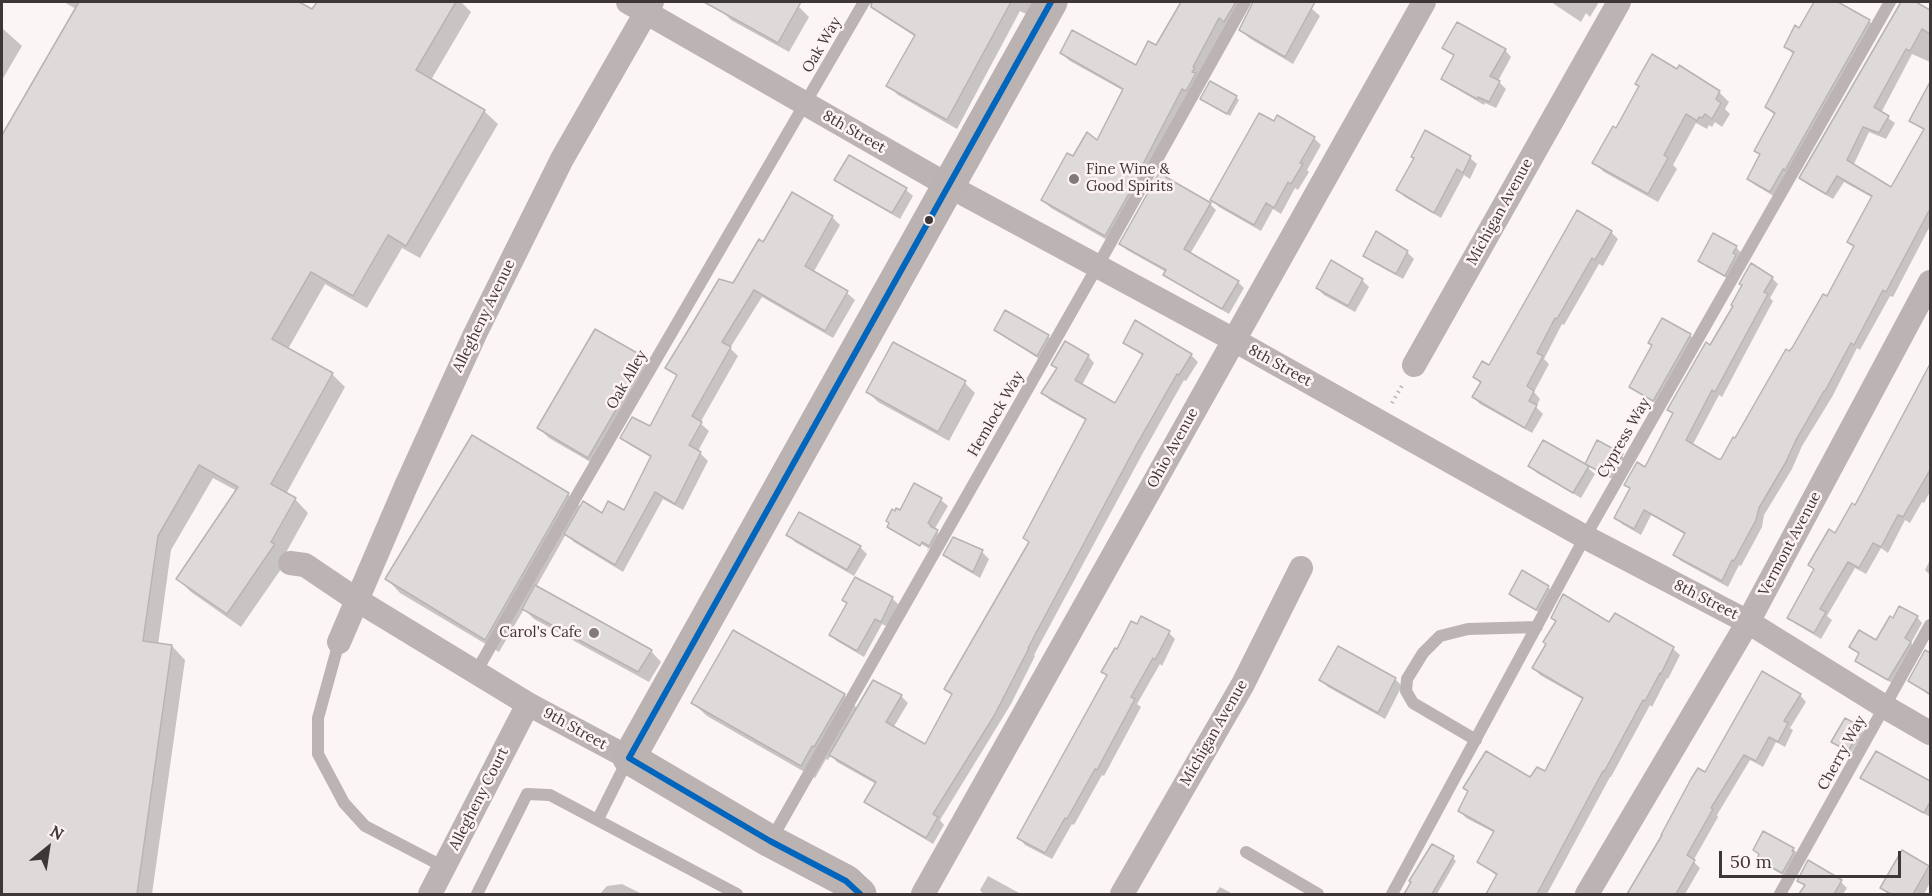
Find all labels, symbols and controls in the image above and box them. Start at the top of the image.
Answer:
street label: Oak Way [799,14,845,76]
street label: 8th Street [819,107,889,157]
street label: Michigan Avenue [1463,156,1537,268]
place label: Fine Wine & Good Spirits [1086,161,1173,196]
marker: Fine Wine & Good Spirits [1067,172,1081,186]
unlabelled marker [923,214,935,226]
street label: Allegheny Avenue [449,257,519,375]
street label: 8th Street [1245,341,1315,391]
street label: Oak Alley [603,347,651,413]
street label: Hemlock Way [964,368,1028,460]
street label: Cypress Way [1594,395,1654,481]
street label: Ohio Avenue [1144,405,1202,491]
street label: Vermont Avenue [1755,489,1825,599]
street label: 8th Street [1671,576,1741,624]
place label: Carol's Cafe [499,624,582,642]
marker: Carol's Cafe [587,626,601,640]
street label: Michigan Avenue [1176,677,1252,789]
street label: 9th Street [540,704,610,754]
street label: Cherry Way [1814,713,1870,793]
street label: Allegheny Court [445,745,513,853]
north arrow [18,818,78,878]
text: N [47,821,67,844]
scale bar [1722,839,1904,877]
text: 50 m [1730,850,1772,873]

